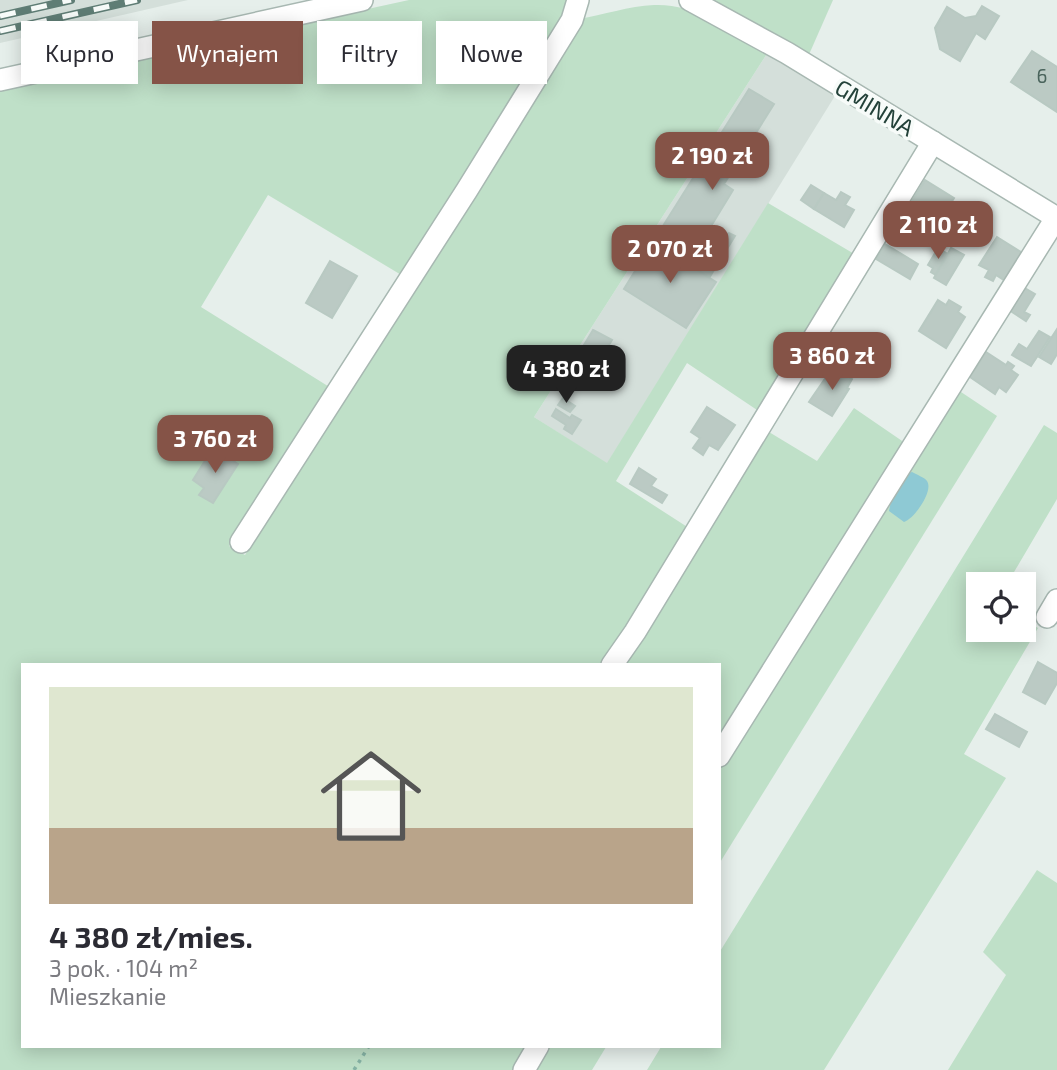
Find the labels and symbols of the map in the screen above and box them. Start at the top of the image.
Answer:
house number: 6 [1037,64,1047,87]
street label: GMINNA [830,72,920,142]
pin: 2 190 zł [640,132,784,192]
pin: 2 110 zł [866,202,1010,261]
pin: 2 070 zł [598,226,742,285]
pin: 3 860 zł [760,332,904,392]
pin: 4 380 zł [494,346,638,405]
pin: 3 760 zł [143,416,287,475]

